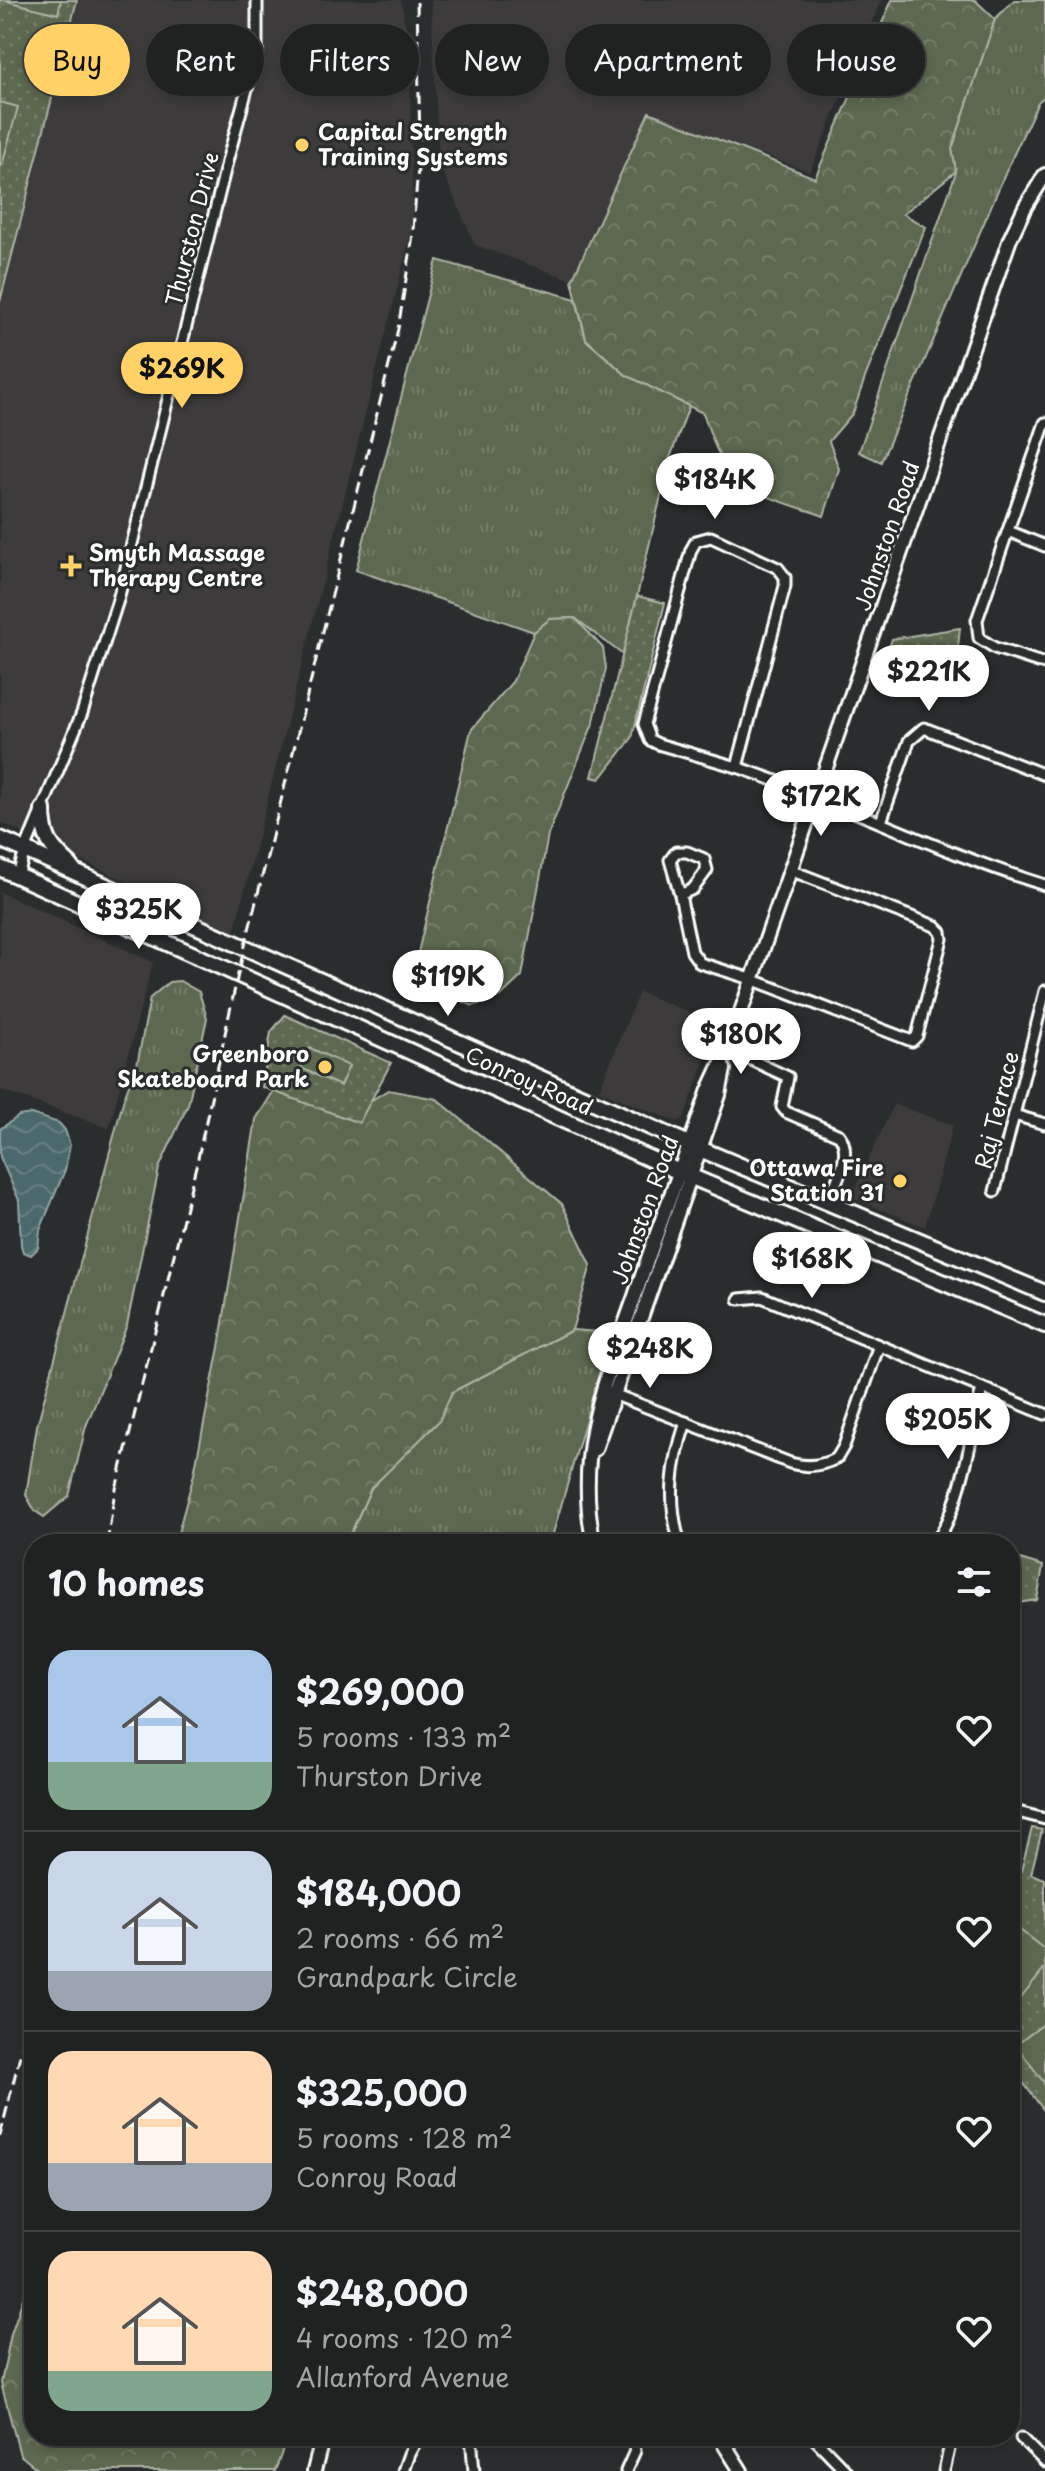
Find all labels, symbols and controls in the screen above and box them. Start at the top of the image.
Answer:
chip: Buy [24,24,130,96]
chip: Rent [146,24,264,96]
chip: Filters [280,24,419,96]
chip: New [435,24,549,96]
chip: Apartment [565,24,771,96]
chip: House [787,24,925,96]
place label: Capital Strength Training Systems [318,114,508,172]
marker: Capital Strength Training Systems [293,136,311,154]
street label: Thurston Drive [155,148,226,309]
pin: $269K [126,342,238,410]
text: $269K [139,348,225,387]
pin: $184K [659,453,771,521]
street label: Johnston Road [845,456,927,615]
text: $184K [674,459,756,498]
place label: Smyth Massage Therapy Centre [89,535,265,593]
marker: Smyth Massage Therapy Centre [60,555,82,577]
pin: $221K [873,645,985,713]
text: $221K [887,651,971,690]
pin: $172K [765,770,877,838]
text: $172K [781,776,861,815]
pin: $325K [83,883,195,951]
text: $325K [96,889,182,928]
pin: $119K [392,950,504,1018]
text: $119K [411,956,485,995]
pin: $180K [685,1008,797,1076]
text: $180K [699,1014,783,1053]
place label: Greenboro Skateboard Park [117,1036,309,1094]
street label: Conroy Road [460,1037,599,1123]
street label: Raj Terrace [965,1047,1026,1172]
marker: Greenboro Skateboard Park [316,1058,334,1076]
street label: Johnston Road [601,1130,686,1289]
place label: Ottawa Fire Station 31 [750,1150,884,1208]
marker: Ottawa Fire Station 31 [891,1172,909,1190]
pin: $168K [756,1232,868,1300]
text: $168K [771,1238,853,1277]
pin: $248K [594,1322,706,1390]
text: $248K [606,1328,694,1367]
pin: $205K [892,1393,1004,1461]
text: $205K [904,1399,992,1438]
text: 10 homes [48,1556,204,1608]
icon: filters [952,1560,996,1604]
text: $269,000 [296,1665,465,1717]
icon: home [112,1682,208,1778]
icon: heart [952,1708,996,1752]
text: 5 rooms · 133 m² [296,1717,511,1756]
text: Thurston Drive [296,1756,483,1795]
text: $184,000 [296,1866,461,1918]
icon: home [112,1883,208,1979]
icon: heart [952,1909,996,1953]
text: 2 rooms · 66 m² [296,1918,505,1957]
text: Grandpark Circle [296,1957,518,1996]
text: $325,000 [296,2066,467,2118]
icon: home [112,2083,208,2179]
icon: heart [952,2109,996,2153]
text: 5 rooms · 128 m² [296,2118,512,2157]
text: Conroy Road [296,2157,458,2196]
text: $248,000 [296,2266,468,2318]
icon: home [112,2283,208,2379]
icon: heart [952,2309,996,2353]
text: 4 rooms · 120 m² [296,2318,513,2357]
text: Allanford Avenue [296,2357,509,2396]

